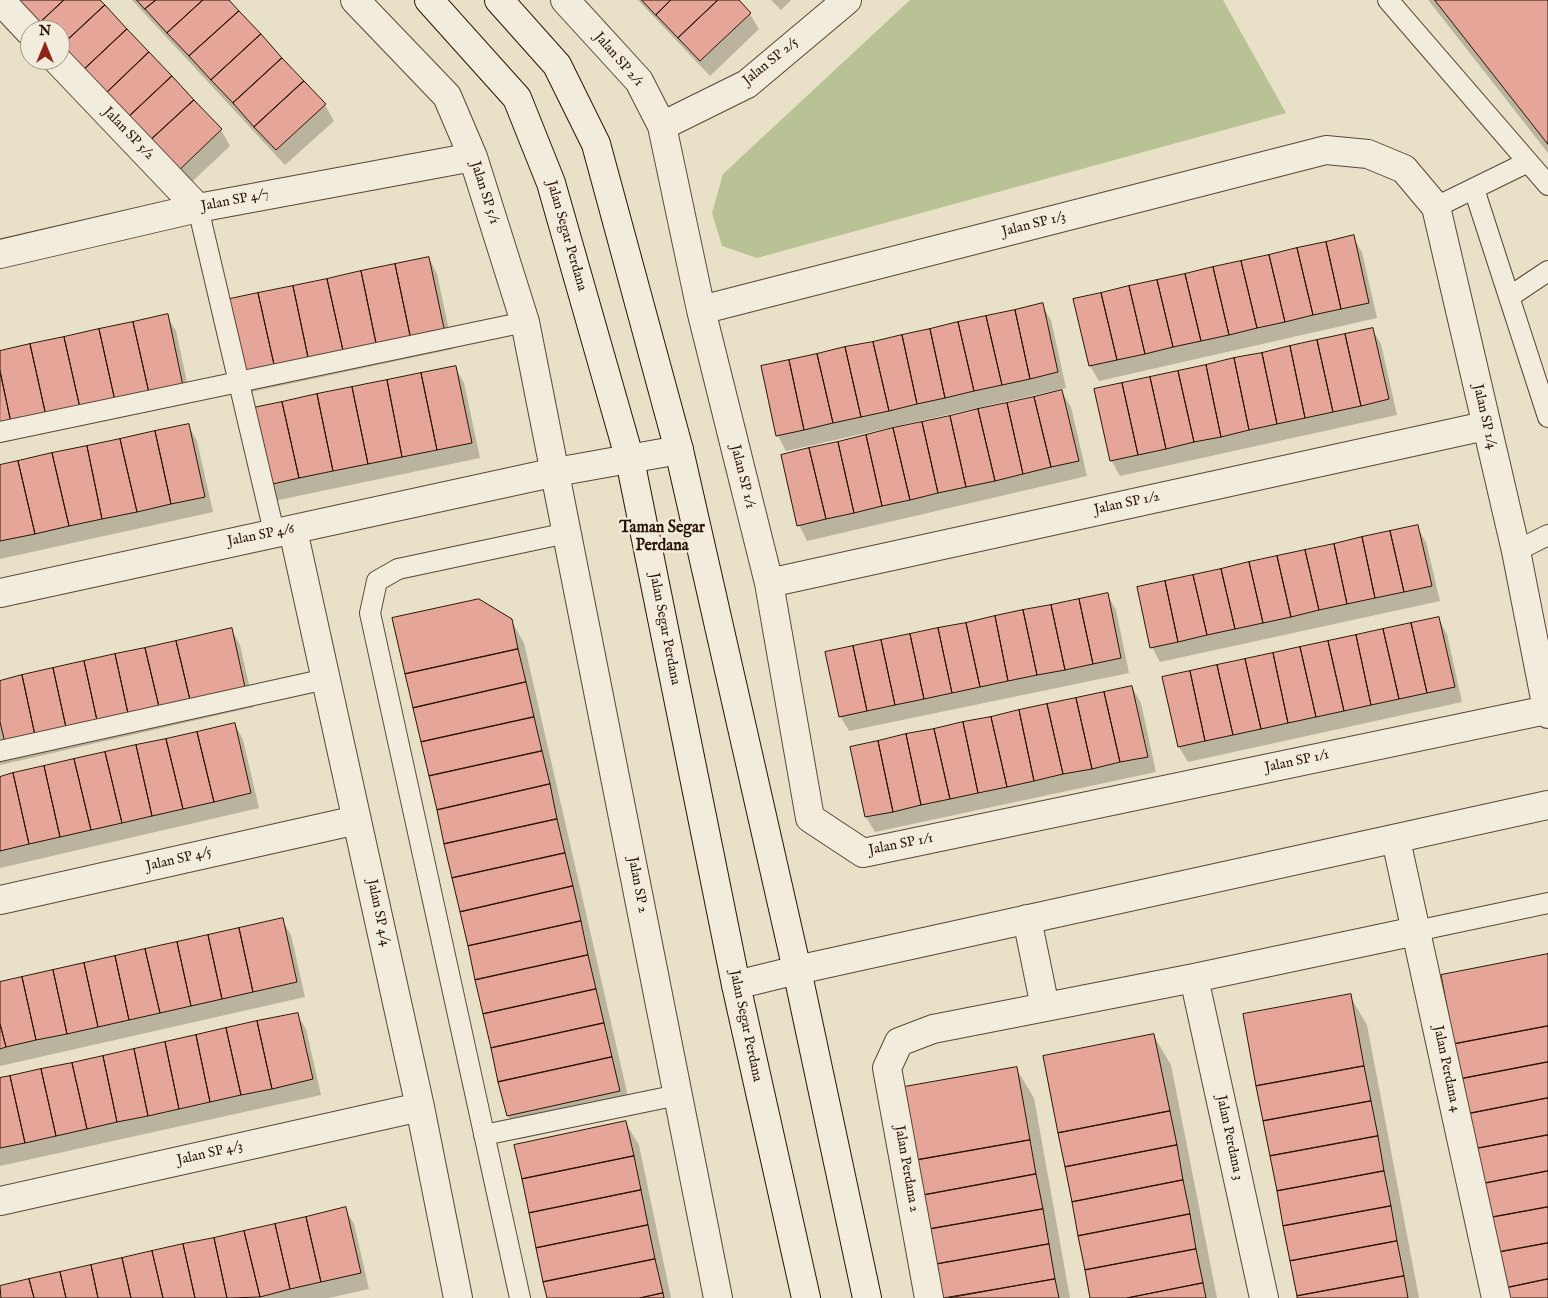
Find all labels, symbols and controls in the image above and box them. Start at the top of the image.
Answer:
north arrow [20,20,70,70]
text: N [39,22,51,40]
street label: Jalan SP 2/1 [590,29,646,91]
street label: Jalan SP 2/5 [740,35,802,89]
street label: Jalan SP 5/2 [99,104,157,164]
street label: Jalan SP 5/1 [466,159,502,227]
street label: Jalan Segar Perdana [542,179,590,293]
street label: Jalan SP 4/7 [200,186,270,216]
street label: Jalan SP 1/3 [1000,209,1068,241]
street label: Jalan SP 1/4 [1468,383,1500,451]
street label: Jalan SP 1/1 [726,443,758,511]
street label: Jalan SP 1/2 [1093,489,1161,519]
district label: Taman Segar Perdana [619,519,705,557]
street label: Jalan SP 4/6 [226,521,296,551]
street label: Jalan Segar Perdana [645,572,683,686]
street label: Jalan SP 1/1 [1263,747,1331,777]
street label: Jalan SP 1/1 [867,831,935,859]
street label: Jalan SP 4/5 [145,844,213,876]
street label: Jalan SP 2 [623,856,651,914]
street label: Jalan SP 4/4 [363,878,393,948]
street label: Jalan Segar Perdana [725,969,765,1083]
street label: Jalan Perdana 4 [1429,1024,1463,1114]
street label: Jalan Perdana 3 [1212,1094,1246,1182]
street label: Jalan Perdana 2 [890,1124,922,1214]
street label: Jalan SP 4/3 [175,1138,245,1170]

